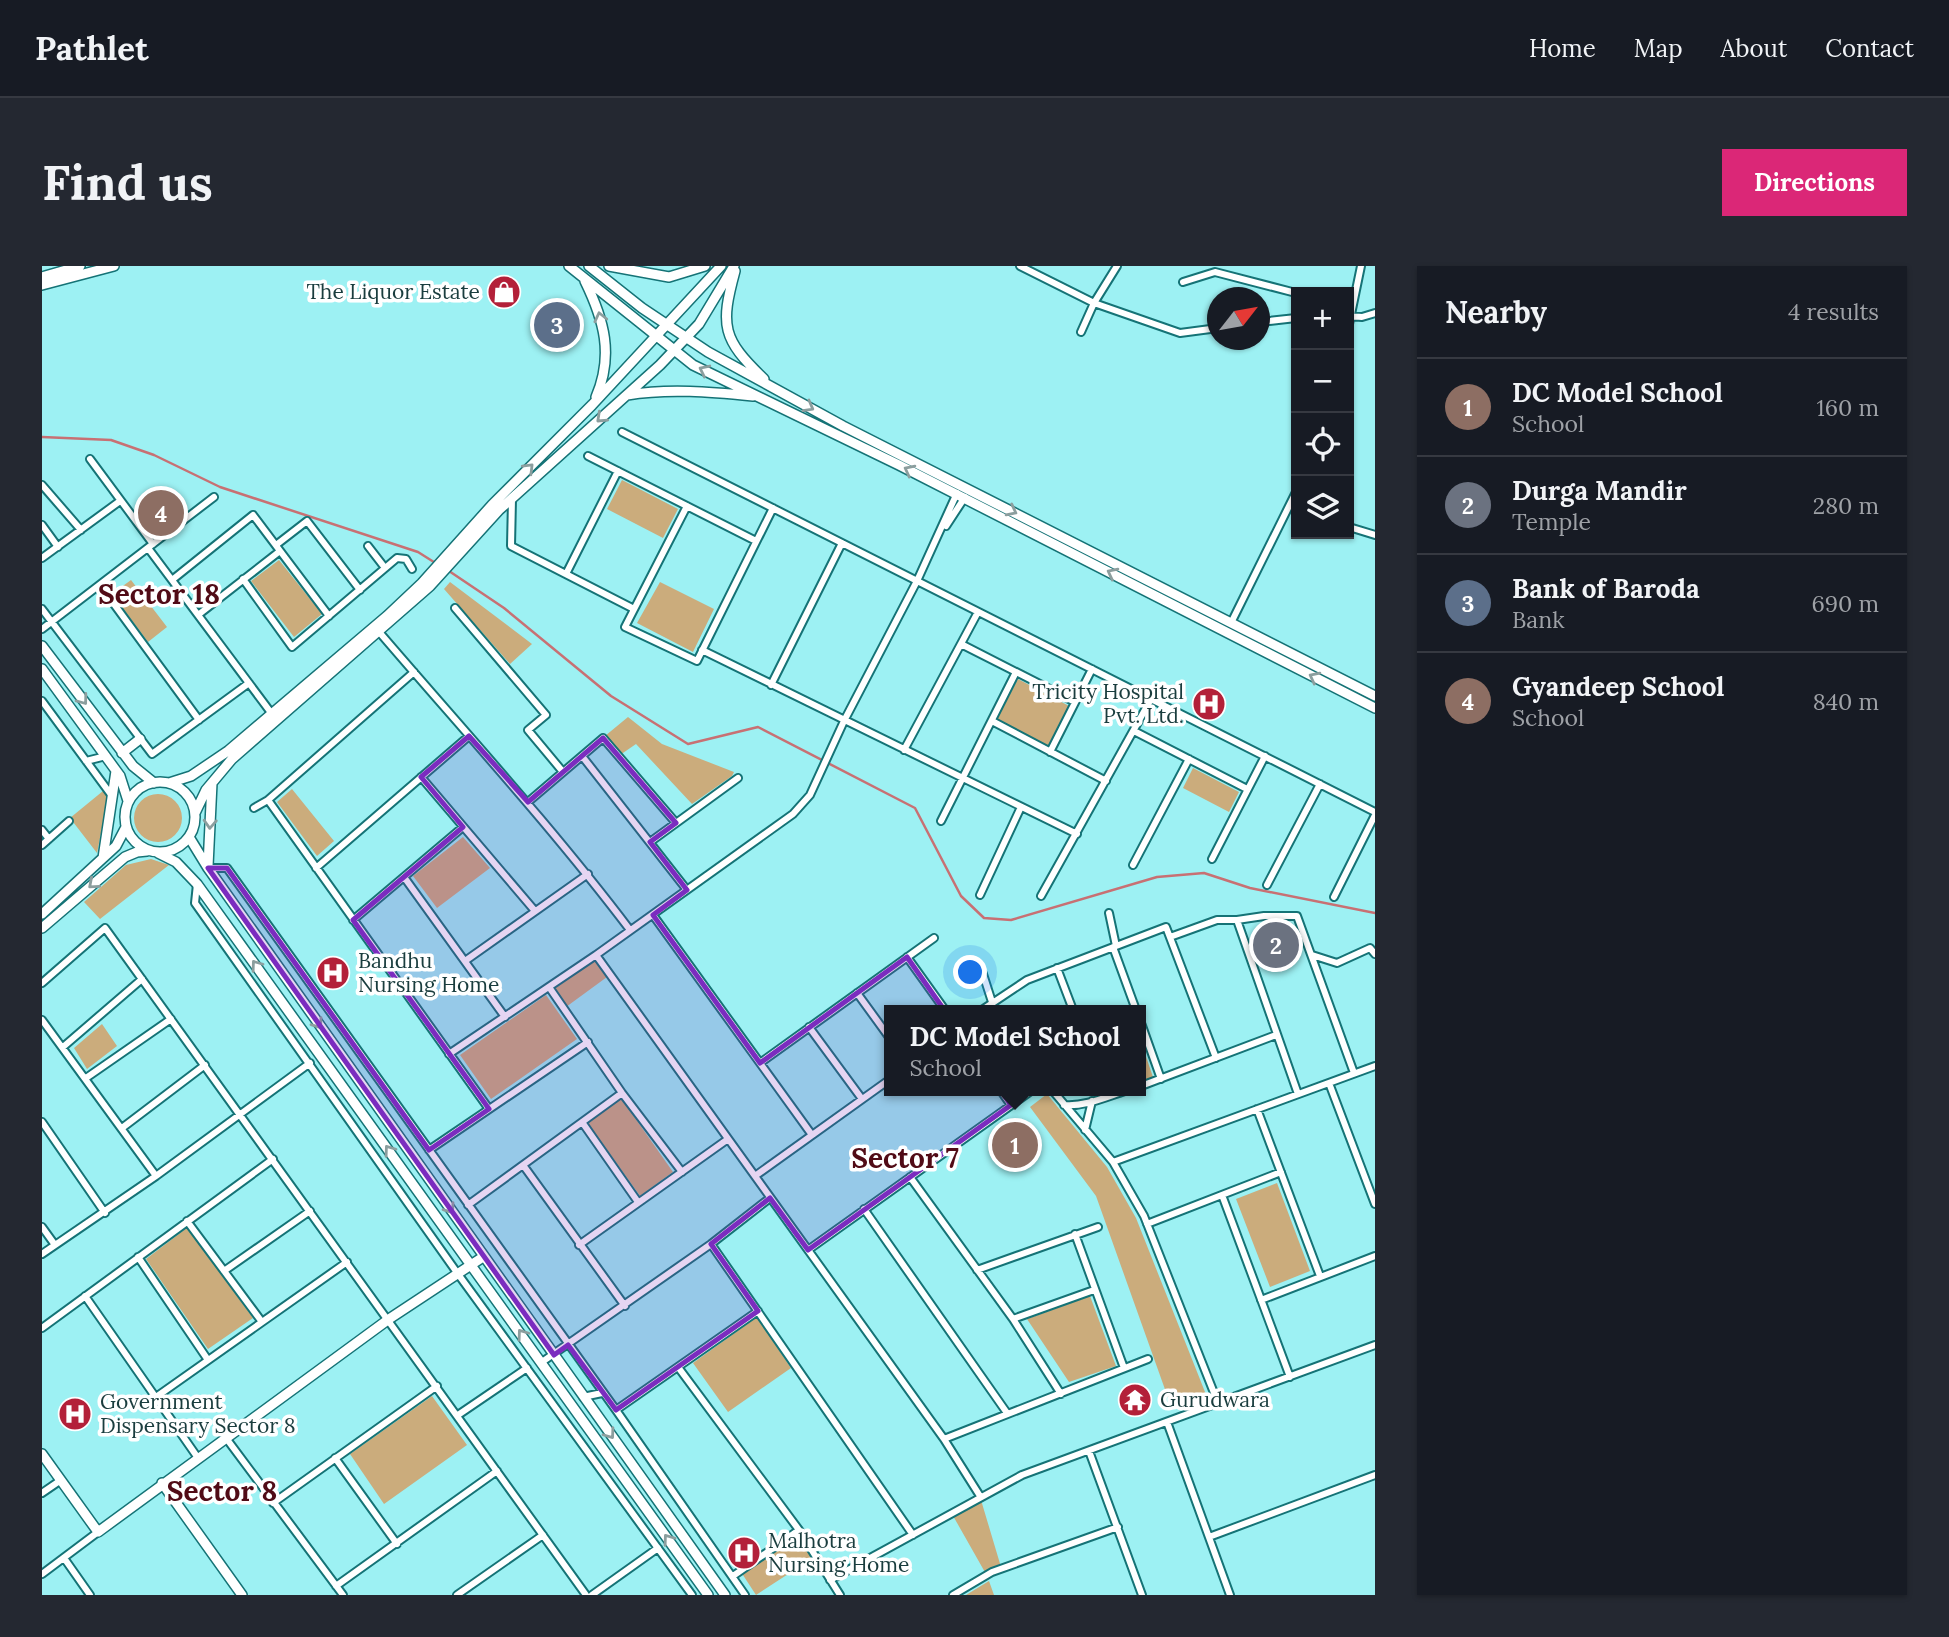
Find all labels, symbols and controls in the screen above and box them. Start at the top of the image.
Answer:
text: Pathlet [35,27,149,69]
text: Home [1529,33,1596,64]
text: Map [1634,33,1683,64]
text: About [1721,33,1787,64]
text: Contact [1825,33,1914,64]
button: Directions [1722,149,1907,216]
text: Find us [42,151,213,213]
shop icon: The Liquor Estate [485,273,523,311]
place label: The Liquor Estate [306,278,480,305]
north arrow [1207,287,1270,350]
map controls [1291,287,1354,539]
button: + [1291,287,1354,350]
text: Nearby [1445,293,1547,331]
text: 4 results [1788,297,1879,326]
pin: 3 [534,299,580,351]
one-way arrow [593,311,608,323]
button: − [1291,350,1354,413]
one-way arrow [699,364,711,378]
text: DC Model School [1512,376,1723,409]
text: 1 [1463,393,1473,422]
text: 160 m [1816,393,1879,422]
one-way arrow [802,399,814,413]
text: School [1512,409,1584,438]
one-way arrow [596,410,609,423]
button: locate [1291,413,1354,476]
one-way arrow [521,463,534,476]
one-way arrow [904,465,916,479]
text: Durga Mandir [1512,474,1687,507]
button: layers [1291,476,1354,539]
pin: 4 [138,487,184,539]
text: 2 [1462,491,1474,520]
text: 280 m [1813,491,1879,520]
one-way arrow [1004,502,1017,516]
text: Temple [1512,507,1591,536]
one-way arrow [1106,568,1119,582]
text: Bank of Baroda [1512,572,1700,605]
district label: Sector 18 [98,576,220,612]
text: 3 [1462,589,1474,618]
text: 690 m [1812,589,1879,618]
text: Bank [1512,605,1565,634]
text: Gyandeep School [1512,670,1724,703]
one-way arrow [1309,671,1321,685]
place label: Tricity Hospital Pvt. Ltd. [1032,678,1184,729]
hospital icon: Tricity Hospital Pvt. Ltd. [1190,685,1228,723]
text: 4 [1462,687,1474,716]
text: 840 m [1813,687,1879,716]
one-way arrow [75,692,87,705]
text: School [1512,703,1584,732]
one-way arrow [203,819,218,830]
one-way arrow [88,876,101,888]
pin: 2 [1253,919,1299,971]
place label: Bandhu Nursing Home [358,947,500,998]
hospital icon: Bandhu Nursing Home [314,954,352,992]
your location [953,955,987,989]
one-way arrow [251,960,264,973]
popup [884,1005,1146,1096]
one-way arrow [310,1016,322,1029]
text: DC Model School [910,1020,1120,1053]
text: School [910,1053,982,1082]
pin: 1 [992,1119,1038,1171]
district label: Sector 7 [851,1140,959,1176]
one-way arrow [384,1145,397,1158]
one-way arrow [442,1201,454,1214]
one-way arrow [517,1330,530,1342]
temple icon: Gurudwara [1116,1381,1154,1419]
place label: Gurudwara [1160,1386,1270,1413]
place label: Government Dispensary Sector 8 [100,1388,296,1439]
hospital icon: Government Dispensary Sector 8 [56,1395,94,1433]
one-way arrow [602,1426,614,1439]
district label: Sector 8 [167,1473,277,1509]
place label: Malhotra Nursing Home [768,1527,910,1578]
one-way arrow [664,1534,676,1547]
hospital icon: Malhotra Nursing Home [725,1534,763,1572]

